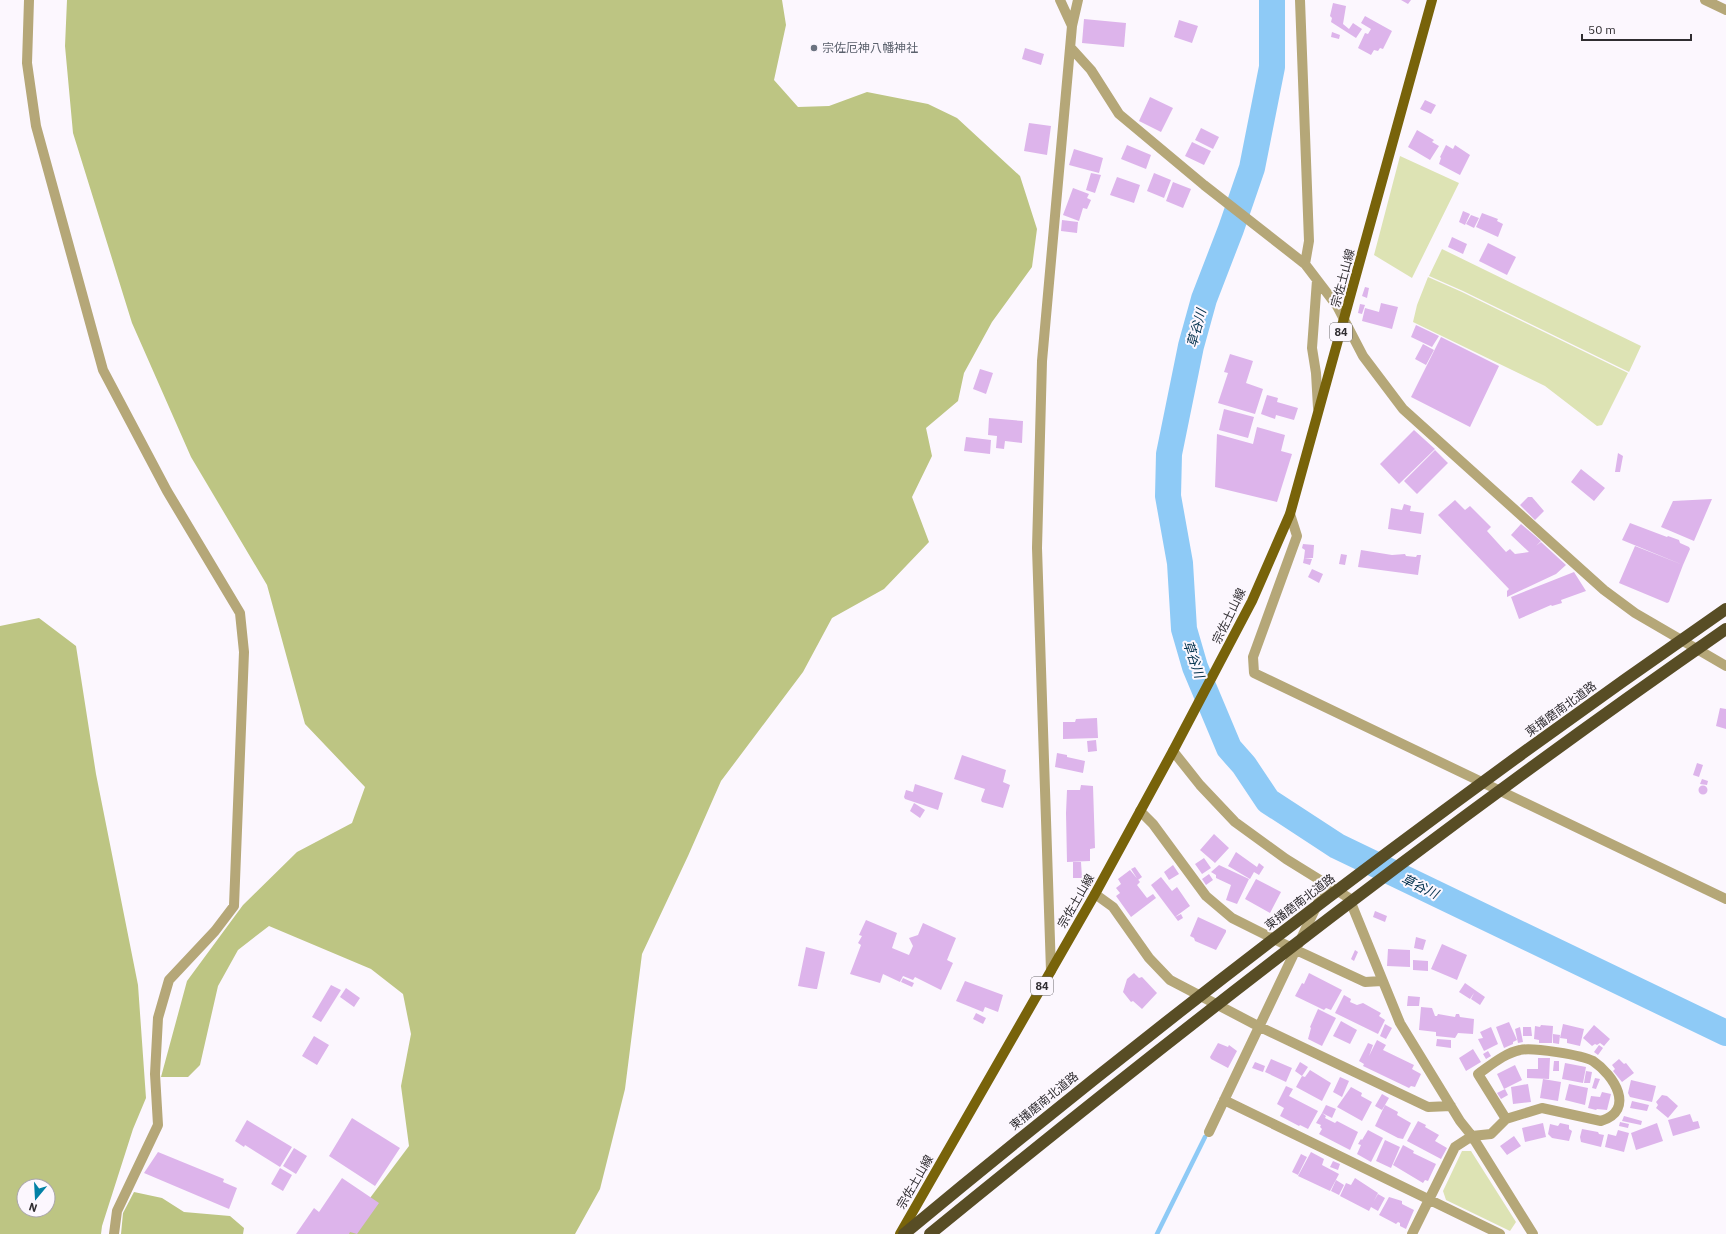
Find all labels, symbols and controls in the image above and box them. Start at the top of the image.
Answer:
scale bar [1582,16,1691,42]
text: 50 m [1588,22,1616,37]
place label: 宗佐厄神八幡神社 [822,40,918,55]
marker: 宗佐厄神八幡神社 [809,43,819,53]
street label: 宗佐土山線 [1328,247,1358,309]
water label: 草谷川 [1183,305,1210,349]
road number: 84 [1330,323,1352,341]
street label: 宗佐土山線 [1209,586,1248,646]
water label: 草谷川 [1179,638,1209,682]
street label: 東播磨南北道路 [1522,678,1599,739]
street label: 東播磨南北道路 [1262,870,1338,933]
water label: 草谷川 [1399,870,1443,904]
street label: 宗佐土山線 [1054,871,1097,930]
road number: 84 [1031,977,1053,995]
street label: 東播磨南北道路 [1006,1068,1081,1133]
street label: 宗佐土山線 [893,1152,936,1211]
north arrow [16,1178,56,1218]
text: N [27,1200,39,1215]

